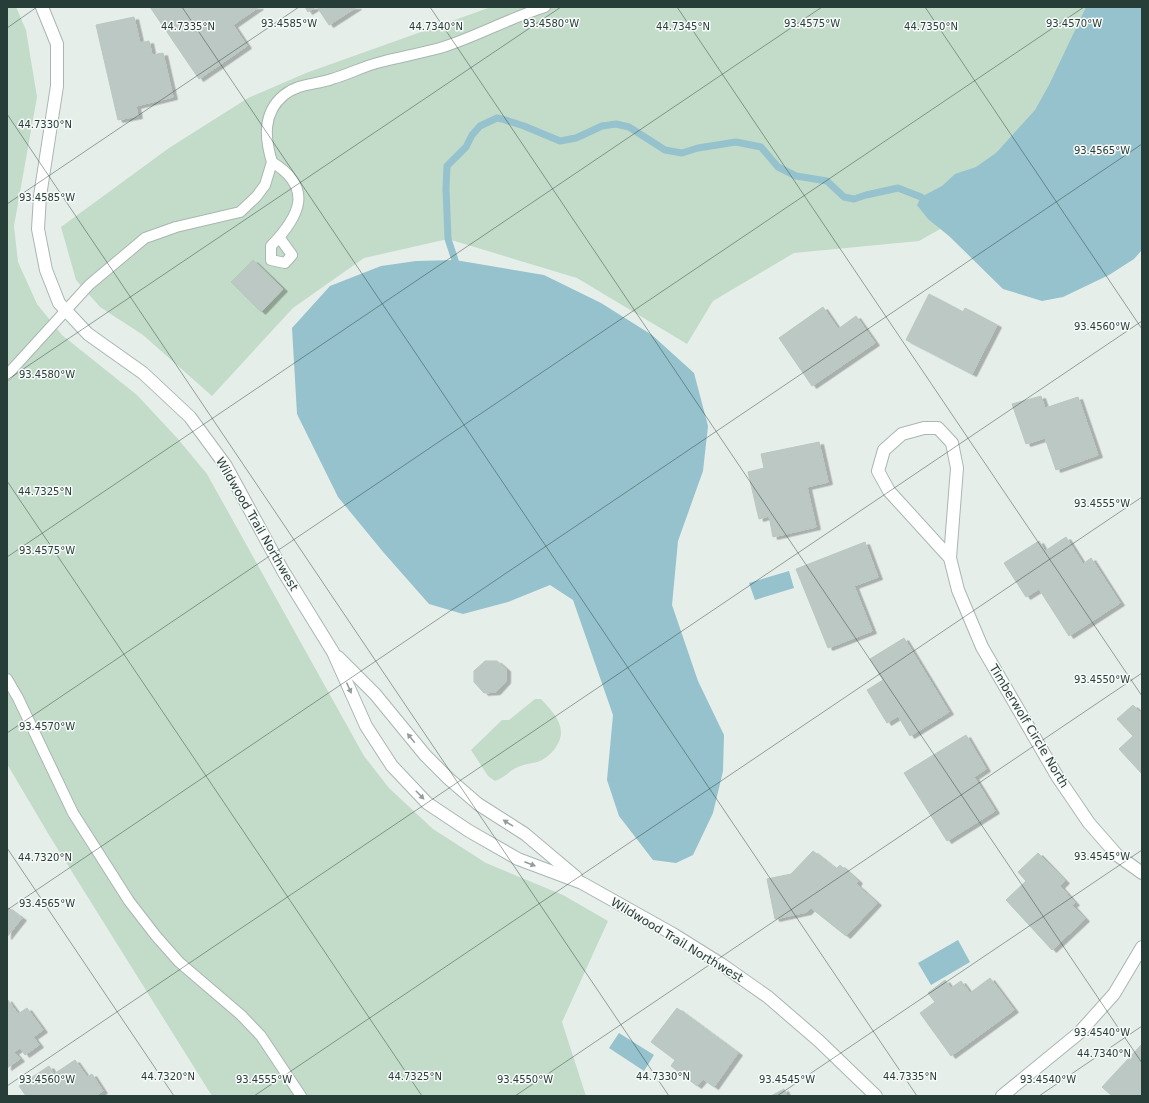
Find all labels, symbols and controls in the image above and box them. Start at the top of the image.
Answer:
text: 93.4585°W [261,18,317,29]
text: 93.4580°W [523,18,579,29]
text: 93.4575°W [784,18,840,29]
text: 93.4570°W [1046,18,1102,29]
text: 44.7335°N [161,21,215,32]
text: 44.7340°N [409,21,463,32]
text: 44.7345°N [656,21,710,32]
text: 44.7350°N [904,21,958,32]
text: 44.7330°N [18,119,72,130]
text: 93.4565°W [1074,145,1130,156]
text: 93.4585°W [19,192,75,203]
text: 93.4560°W [1074,321,1130,332]
text: 93.4580°W [19,369,75,380]
street label: Wildwood Trail Northwest [213,455,301,594]
text: 44.7325°N [18,486,72,497]
text: 93.4555°W [1074,498,1130,509]
text: 93.4575°W [19,545,75,556]
street label: Timberwolf Circle North [986,661,1071,790]
text: 93.4550°W [1074,674,1130,685]
one-way arrow [346,682,352,694]
text: 93.4570°W [19,721,75,732]
one-way arrow [407,732,415,743]
one-way arrow [415,790,425,800]
one-way arrow [503,819,513,827]
text: 93.4545°W [1074,851,1130,862]
text: 44.7320°N [18,852,72,863]
one-way arrow [525,861,537,867]
street label: Wildwood Trail Northwest [608,895,746,985]
text: 93.4565°W [19,898,75,909]
text: 93.4540°W [1074,1027,1130,1038]
text: 44.7340°N [1077,1048,1131,1059]
text: 44.7320°N [141,1071,195,1082]
text: 44.7325°N [388,1071,442,1082]
text: 44.7330°N [636,1071,690,1082]
text: 44.7335°N [883,1071,937,1082]
text: 93.4560°W [19,1074,75,1085]
text: 93.4555°W [236,1074,292,1085]
text: 93.4550°W [497,1074,553,1085]
text: 93.4545°W [759,1074,815,1085]
text: 93.4540°W [1020,1074,1076,1085]

